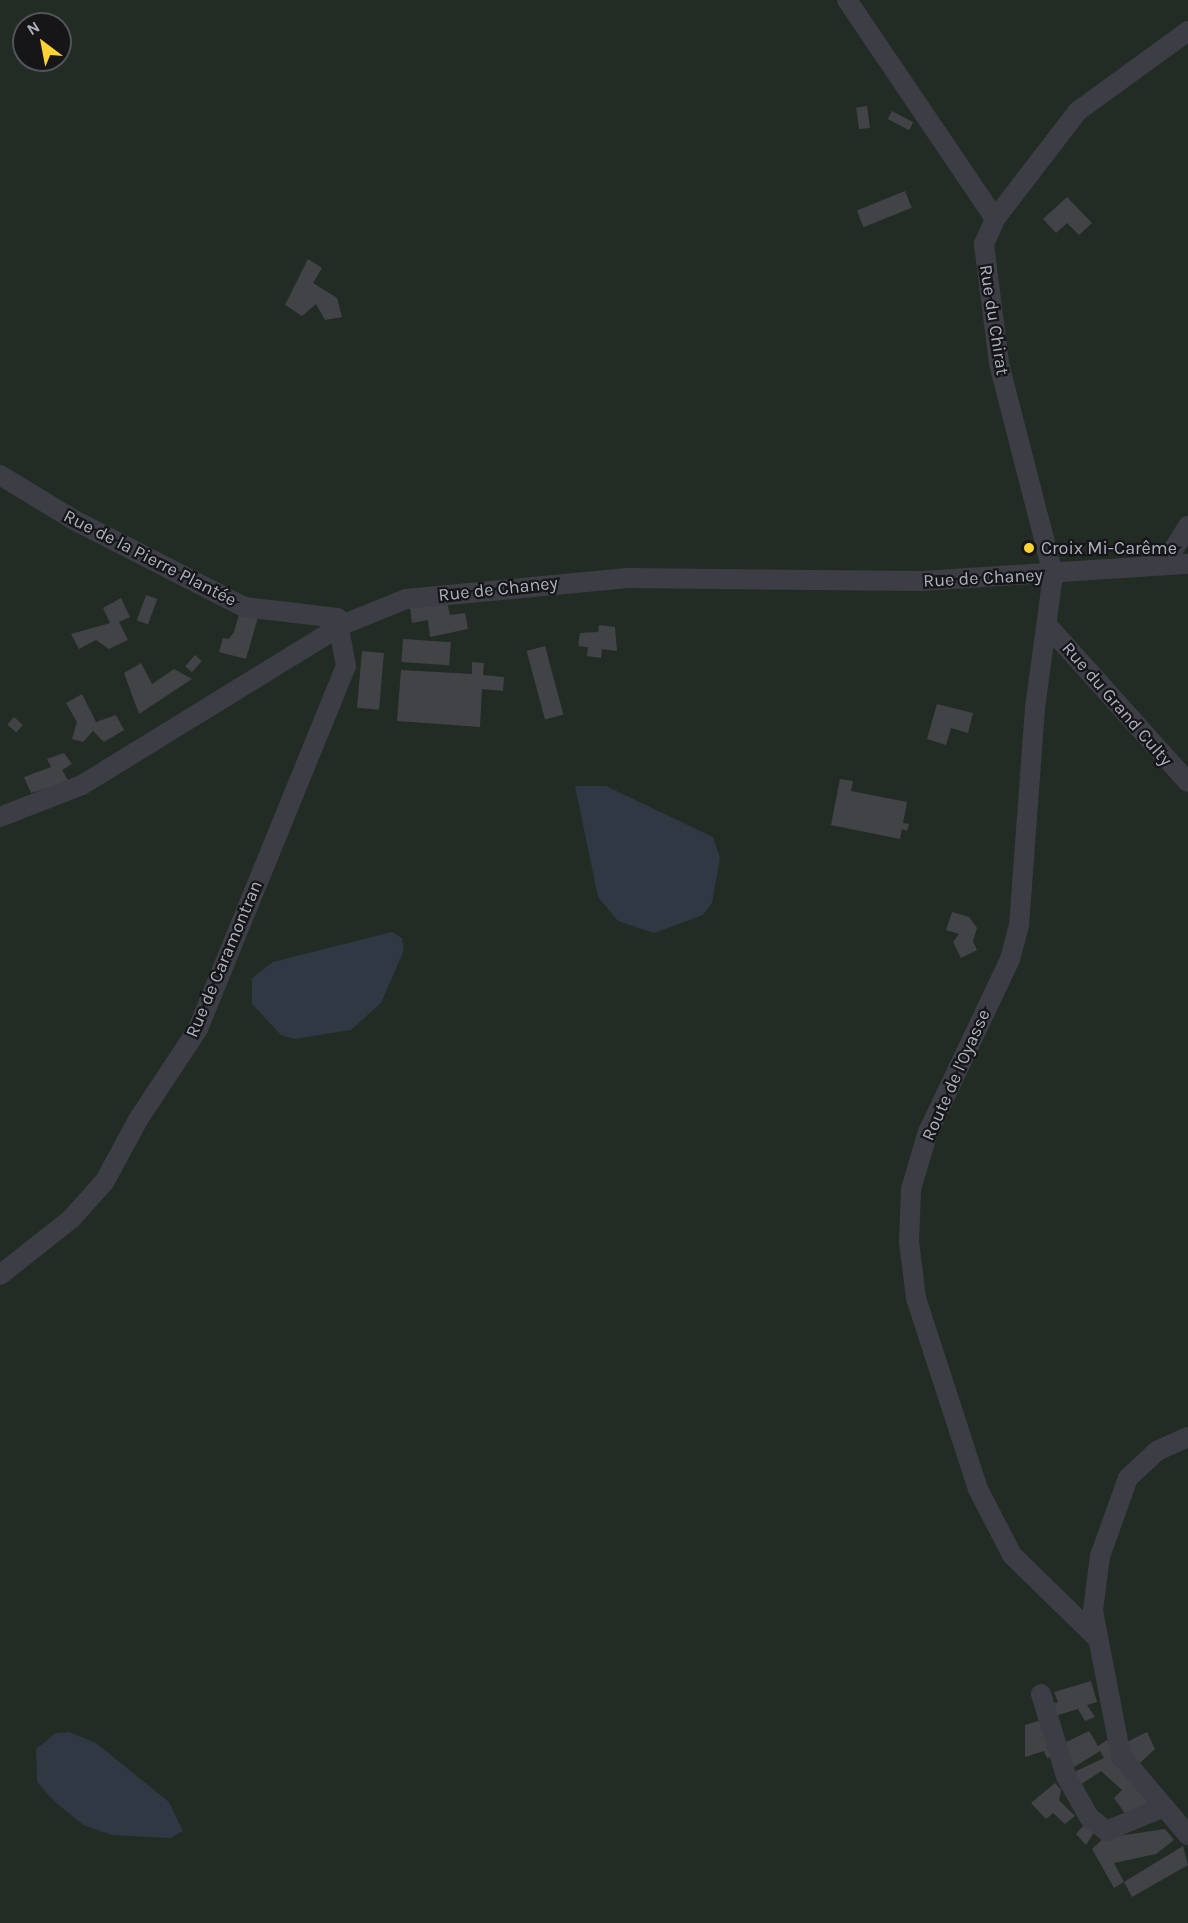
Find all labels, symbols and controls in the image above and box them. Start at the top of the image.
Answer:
north arrow [12,12,72,72]
text: N [23,17,43,39]
street label: Rue du Chirat [975,263,1013,377]
street label: Rue de la Pierre Plantée [60,505,240,611]
place label: Croix Mi-Carême [1041,537,1177,559]
marker: Croix Mi-Carême [1022,541,1036,555]
street label: Rue de Chaney [923,564,1043,592]
street label: Rue de Chaney [437,572,559,606]
street label: Rue du Grand Culty [1057,638,1177,770]
street label: Rue de Caramontran [181,877,267,1041]
street label: Route de l'Oyasse [917,1006,995,1144]

